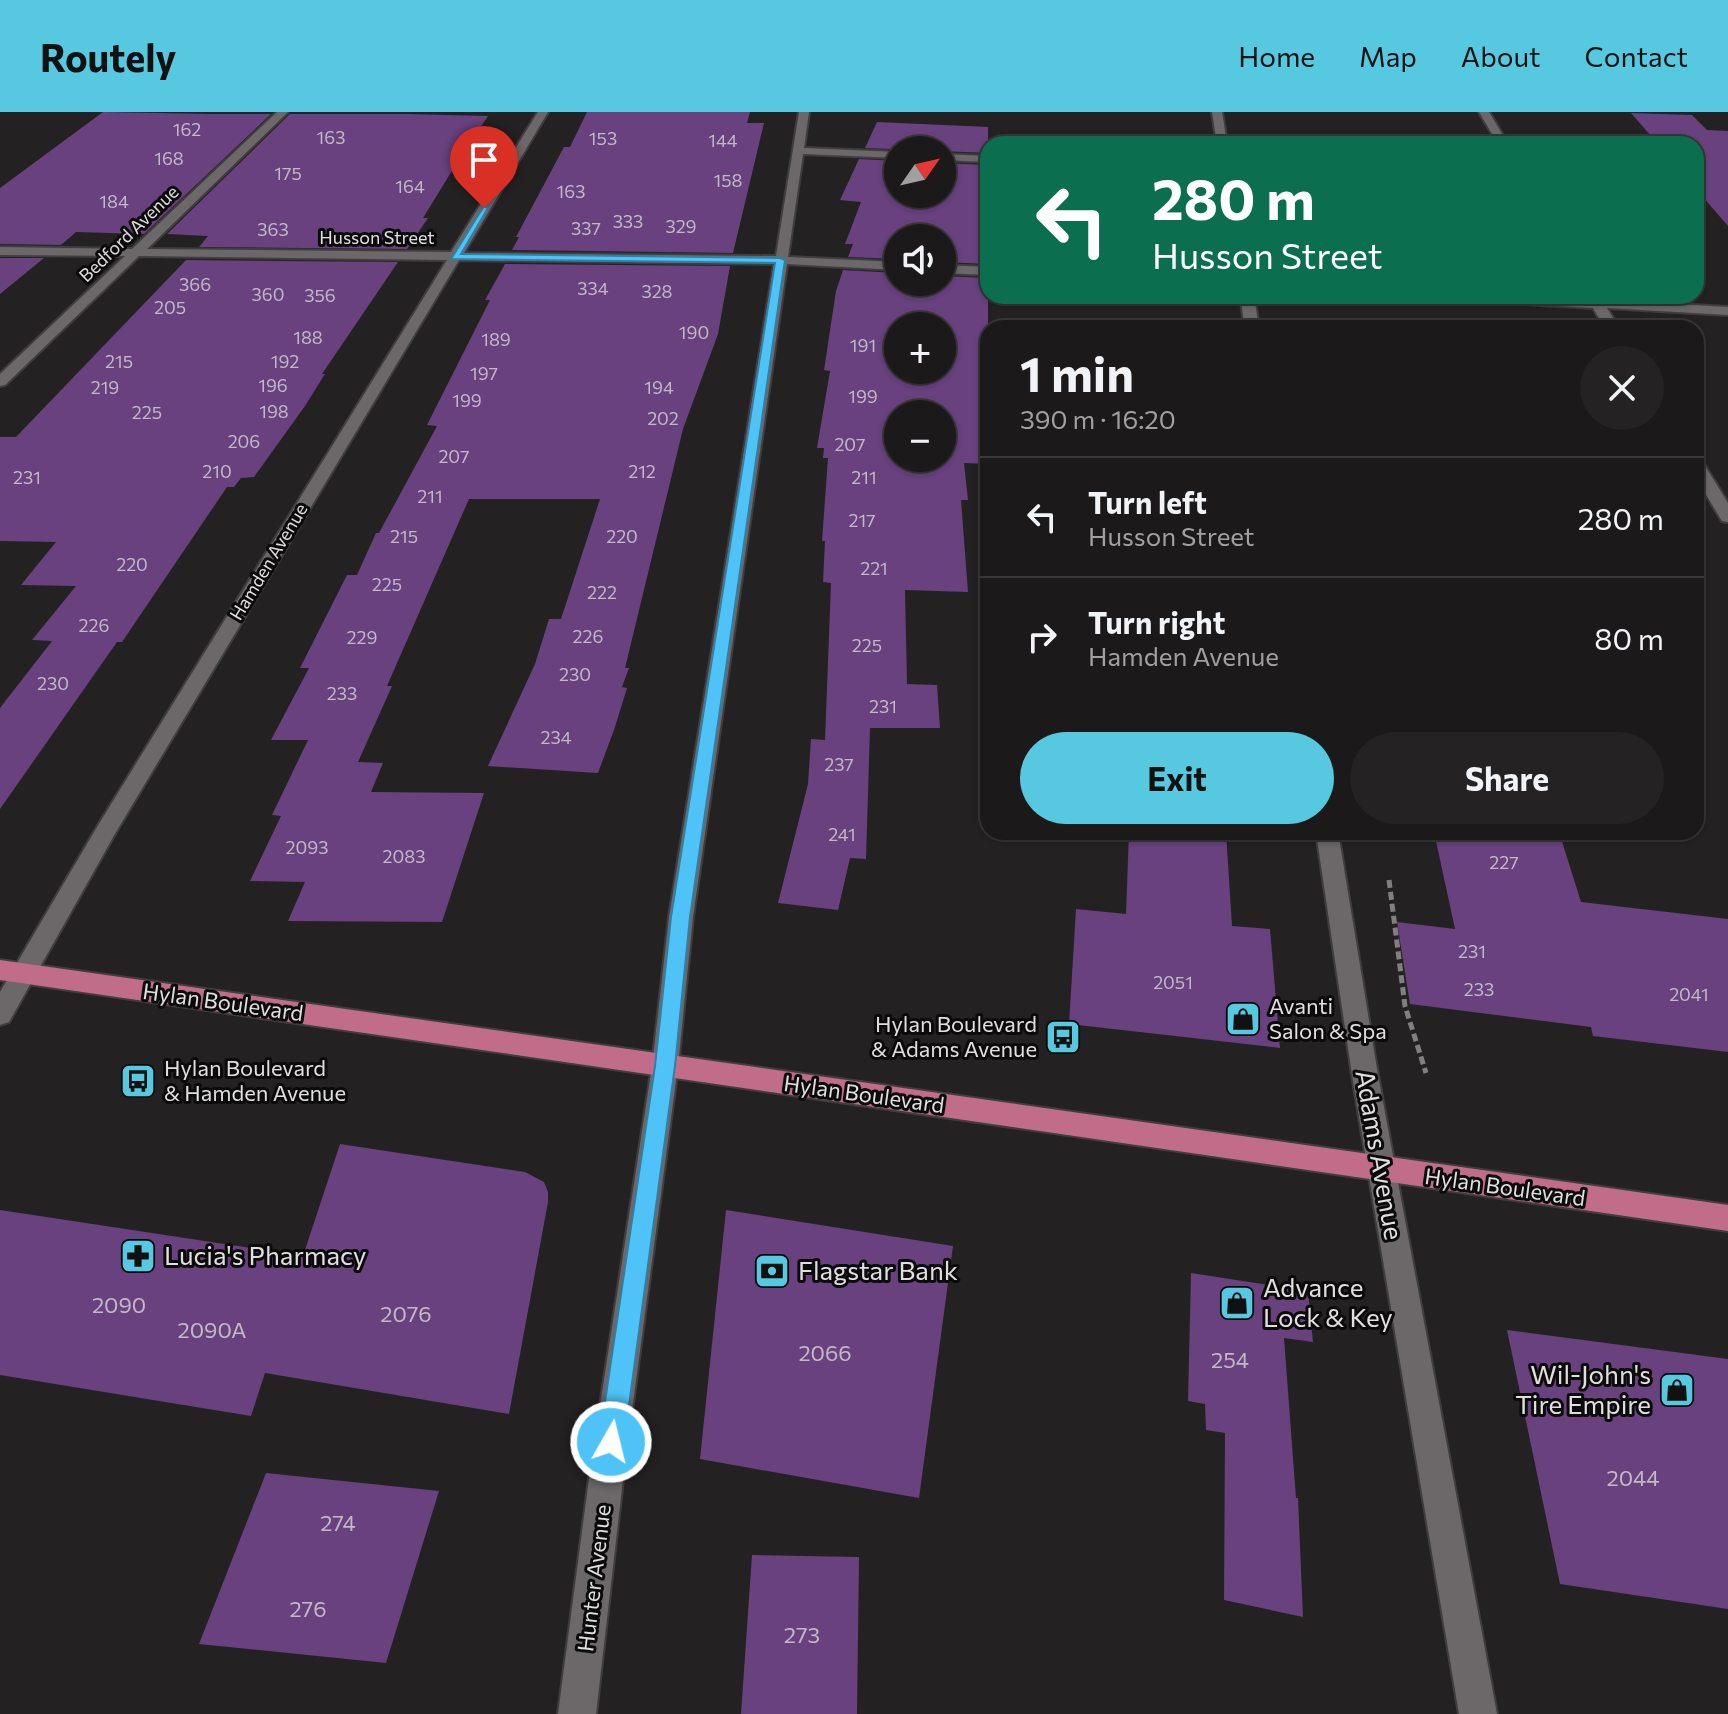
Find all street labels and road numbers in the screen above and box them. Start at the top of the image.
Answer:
street label: Bedford Avenue [74,180,183,286]
street label: Husson Street [319,226,435,248]
street label: Hamden Avenue [225,499,312,624]
street label: Hylan Boulevard [141,977,305,1026]
street label: Adams Avenue [1350,1067,1411,1242]
street label: Hylan Boulevard [782,1069,946,1118]
street label: Hylan Boulevard [1423,1162,1587,1211]
street label: Hunter Avenue [571,1503,616,1653]

